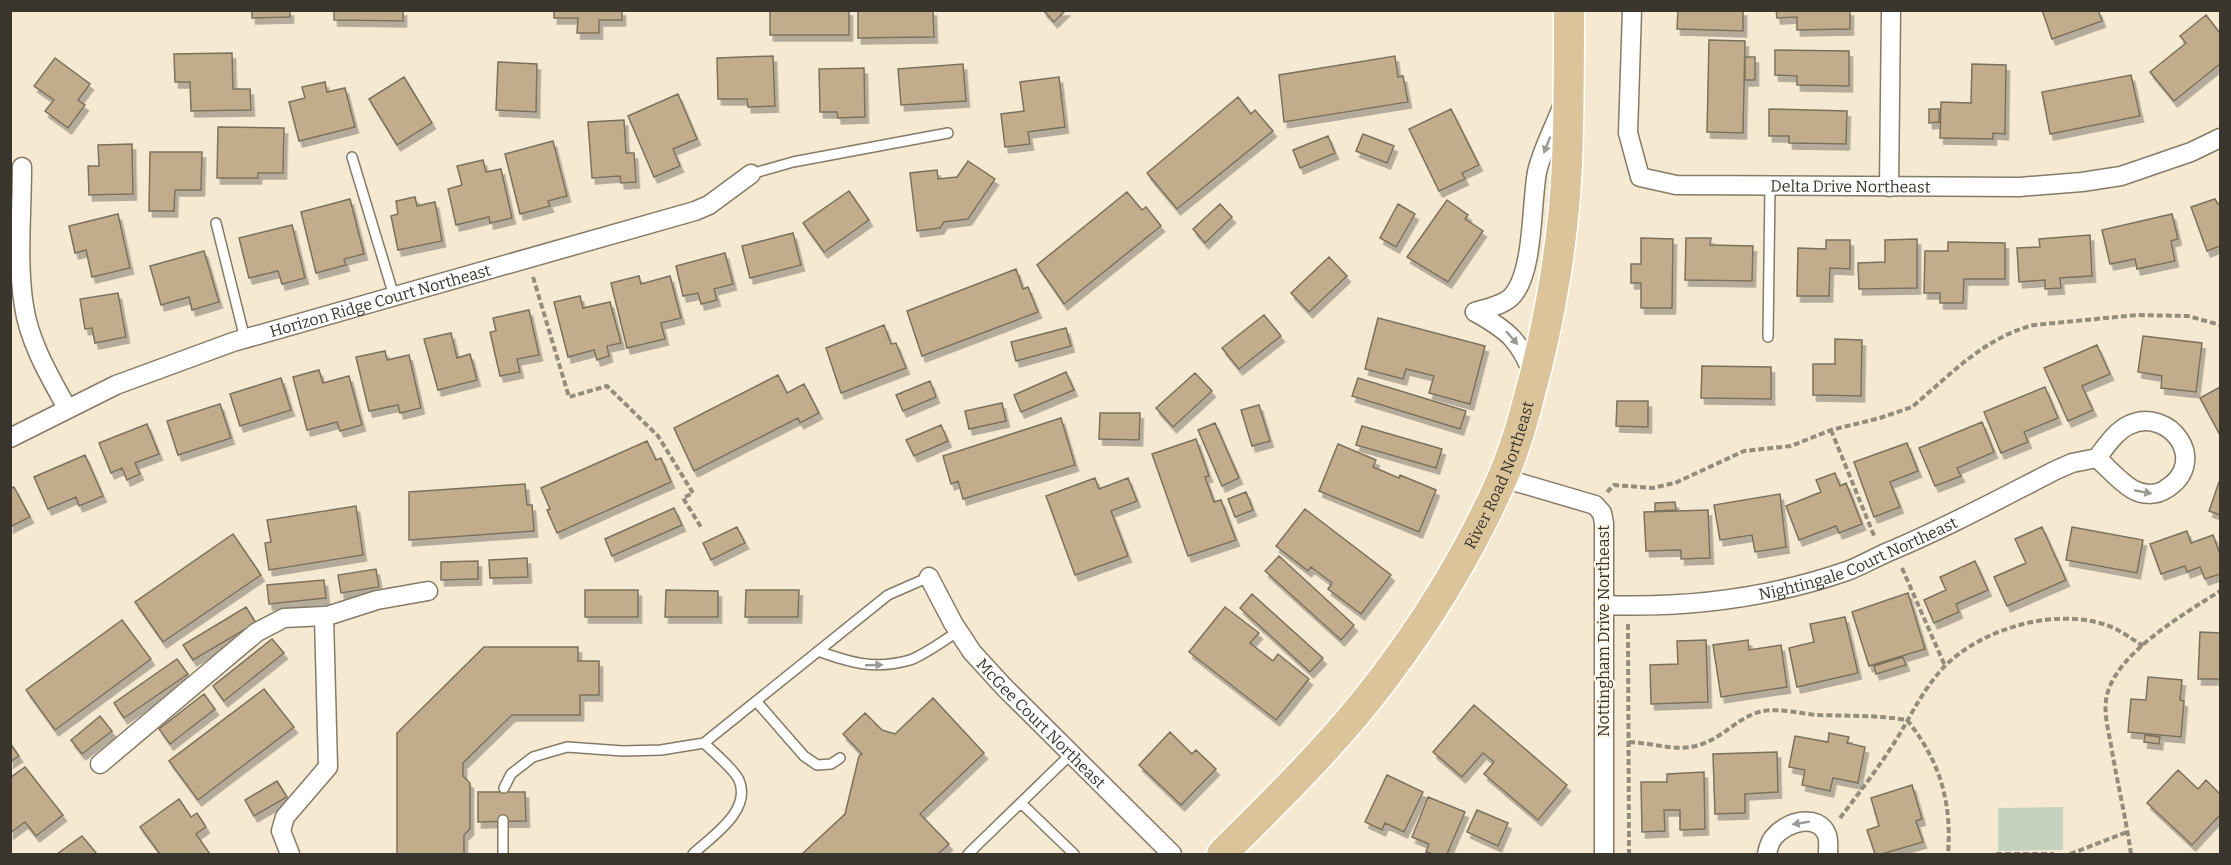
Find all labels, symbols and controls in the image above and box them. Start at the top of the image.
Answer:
one-way arrow [1542,136,1552,154]
street label: Delta Drive Northeast [1770,176,1931,196]
street label: Horizon Ridge Court Northeast [267,260,493,341]
one-way arrow [1505,331,1519,346]
street label: River Road Northeast [1460,399,1537,552]
one-way arrow [2134,488,2153,497]
street label: Nightingale Court Northeast [1757,512,1960,604]
street label: Nottingham Drive Northeast [1594,525,1613,737]
street label: McGee Court Northeast [973,654,1110,792]
one-way arrow [865,660,884,669]
one-way arrow [1792,818,1811,827]

